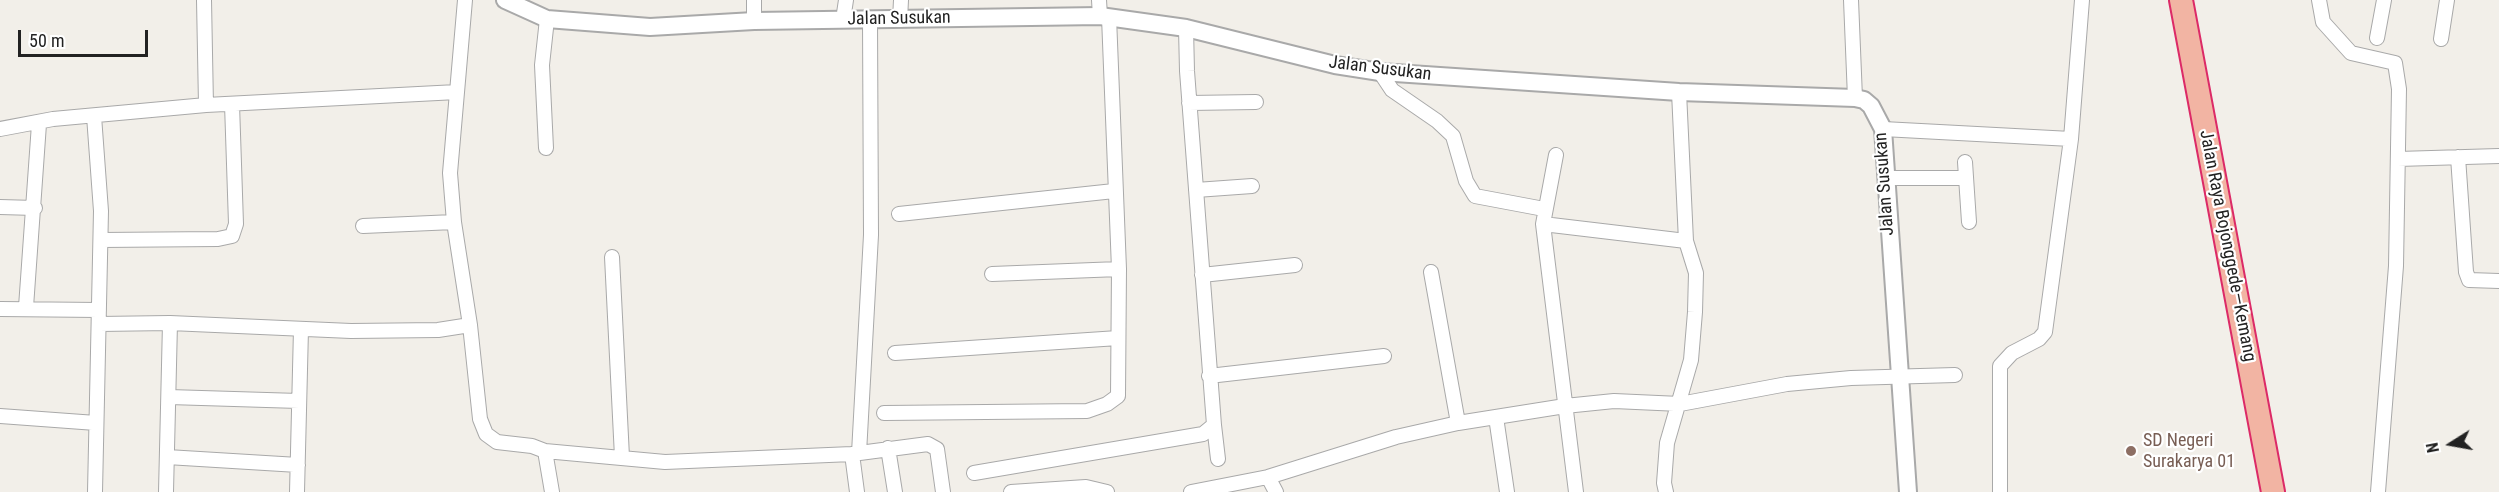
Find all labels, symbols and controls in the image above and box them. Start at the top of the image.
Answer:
street label: Jalan Susukan [847,7,951,31]
scale bar [21,18,152,56]
text: 50 m [29,30,64,51]
street label: Jalan Susukan [1327,52,1433,86]
street label: Jalan Raya Bojonggede—Kemang [2194,128,2260,364]
street label: Jalan Susukan [1871,132,1899,236]
north arrow [2421,414,2481,474]
place label: SD Negeri Surakarya 01 [2143,430,2235,472]
text: N [2423,441,2443,454]
marker: SD Negeri Surakarya 01 [2124,444,2138,458]

